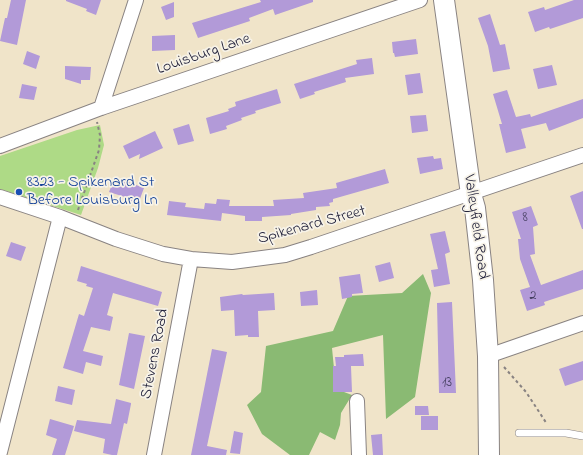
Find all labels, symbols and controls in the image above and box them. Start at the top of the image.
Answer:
street label: Louisburg Lane [155,30,253,80]
place label: 8323 - Spikenard St Before Louisburg Ln [27,173,158,211]
street label: Valleyfield Road [458,173,492,281]
marker: 8323 - Spikenard St Before Louisburg Ln [14,187,24,197]
street label: Spikenard Street [256,202,368,250]
house number: 8 [522,211,528,227]
house number: 2 [530,289,536,305]
street label: Stevens Road [138,307,174,401]
house number: 13 [442,376,452,392]

